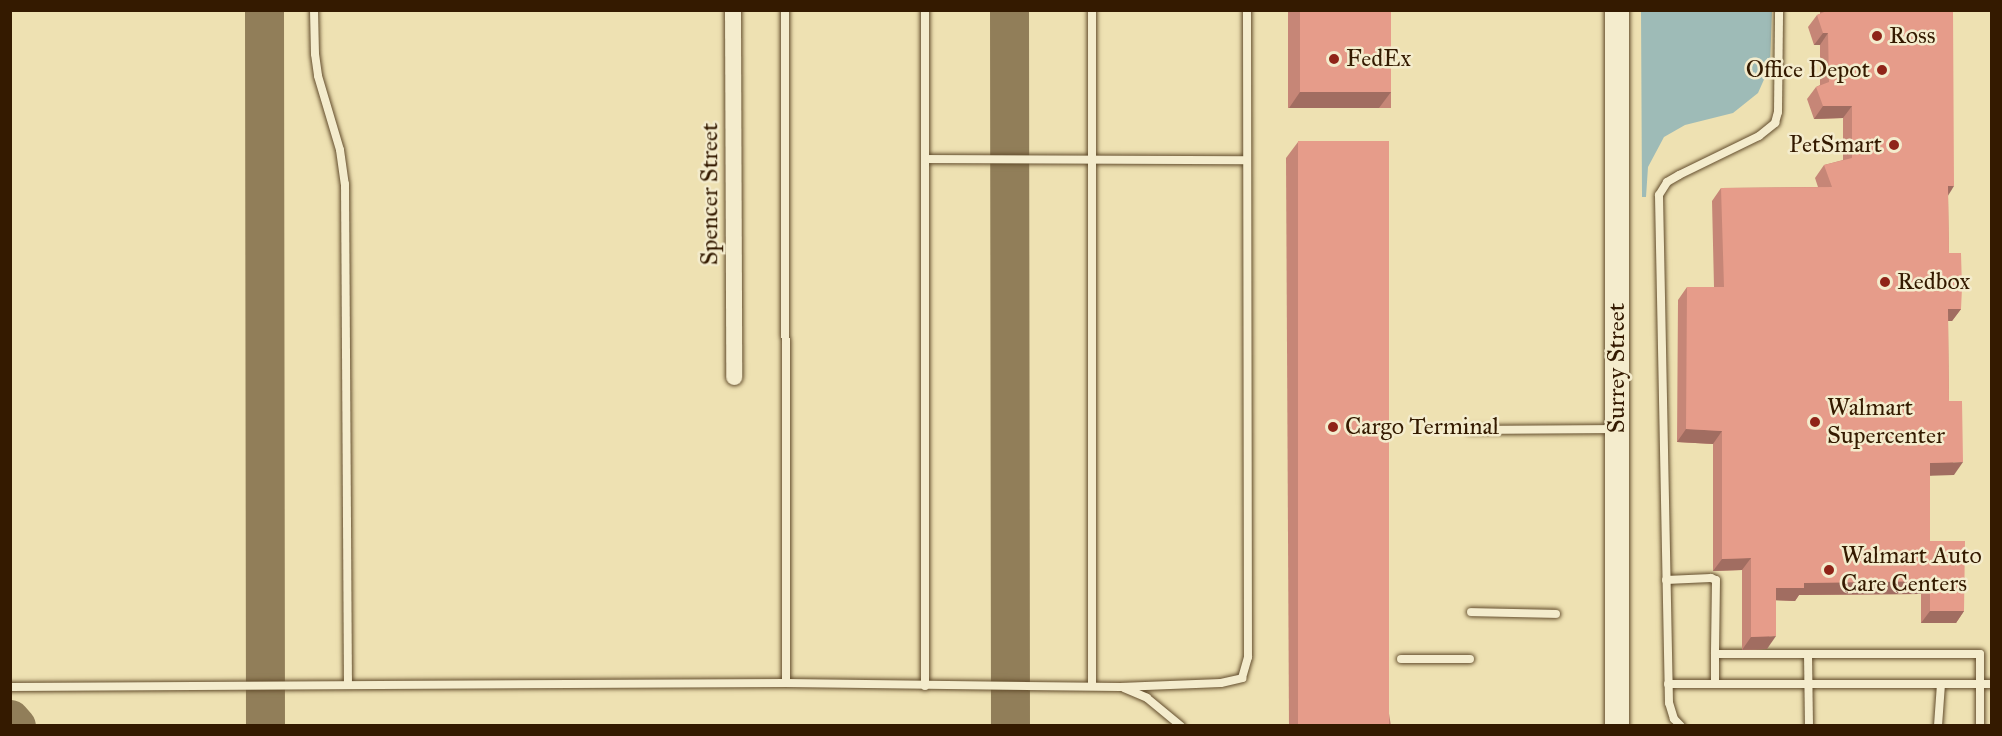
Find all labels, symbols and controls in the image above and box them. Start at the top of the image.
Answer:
place label: Ross [1889,22,1935,50]
marker: Ross [1870,29,1884,43]
place label: FedEx [1346,45,1411,73]
marker: FedEx [1327,52,1341,66]
place label: Office Depot [1746,56,1870,84]
marker: Office Depot [1875,63,1889,77]
street label: Spencer Street [696,123,724,265]
place label: PetSmart [1789,131,1882,159]
marker: PetSmart [1887,138,1901,152]
place label: Redbox [1897,268,1970,296]
marker: Redbox [1878,275,1892,289]
street label: Surrey Street [1603,303,1631,433]
place label: Walmart Supercenter [1827,394,1945,450]
place label: Cargo Terminal [1345,413,1499,441]
marker: Walmart Supercenter [1808,415,1822,429]
marker: Cargo Terminal [1326,420,1340,434]
place label: Walmart Auto Care Centers [1841,542,1982,598]
marker: Walmart Auto Care Centers [1822,563,1836,577]

